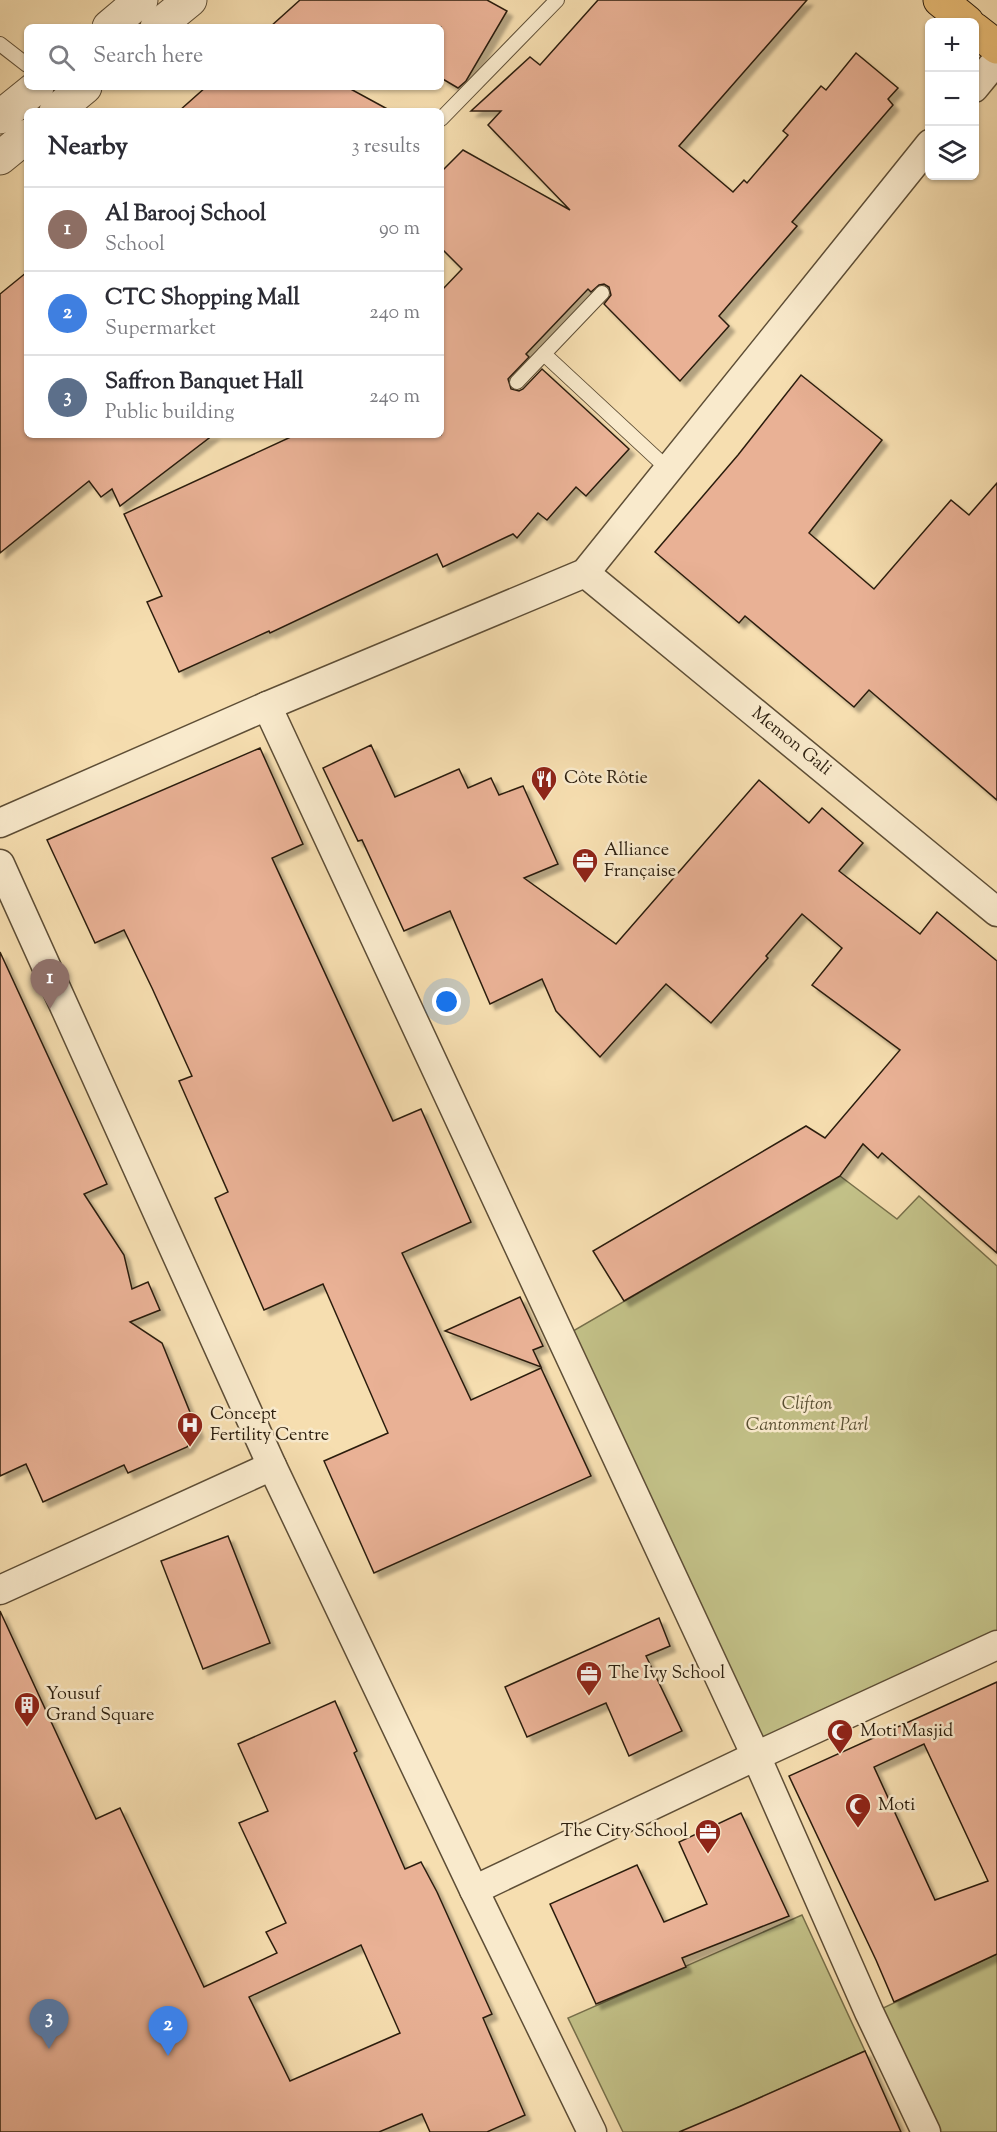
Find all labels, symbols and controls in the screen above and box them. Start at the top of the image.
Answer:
map controls [925,18,979,180]
button: + [925,18,979,72]
search box [24,24,444,90]
icon: search [45,41,78,74]
text: Search here [93,41,203,73]
button: − [925,72,979,126]
button: layers [925,126,979,180]
text: Nearby [48,129,128,166]
text: 3 results [351,133,420,162]
text: Al Barooj School [105,199,266,231]
text: 1 [64,215,71,244]
text: 90 m [379,215,420,244]
text: School [105,231,165,260]
text: CTC Shopping Mall [105,283,300,315]
text: 2 [63,299,72,328]
text: 240 m [369,299,420,328]
text: Supermarket [105,315,216,344]
text: Saffron Banquet Hall [105,367,303,399]
text: 3 [63,383,72,412]
text: 240 m [369,383,420,412]
text: Public building [105,399,235,428]
street label: Memon Gali [745,701,837,783]
restaurant icon: Côte Rôtie [529,764,559,802]
place label: Côte Rôtie [564,766,648,792]
place label: Alliance Française [604,838,676,885]
office icon: Alliance Française [570,846,600,884]
pin: 1 [31,960,70,1009]
your location [432,987,461,1016]
park label: Clifton Cantonment Parl [746,1392,869,1439]
place label: Concept Fertility Centre [210,1402,329,1449]
hospital icon: Concept Fertility Centre [175,1410,205,1448]
office icon: The Ivy School [574,1659,604,1697]
place label: The Ivy School [608,1661,725,1687]
place label: Yousuf Grand Square [46,1682,154,1729]
building icon: Yousuf Grand Square [12,1690,42,1728]
mosque icon: Moti Masjid [825,1717,855,1755]
place label: Moti Masjid [860,1719,953,1745]
mosque icon: Moti [843,1791,873,1829]
place label: Moti [878,1793,915,1819]
office icon: The City School [693,1817,723,1855]
place label: The City School [561,1819,688,1845]
pin: 3 [29,2000,68,2049]
pin: 2 [148,2006,188,2056]

